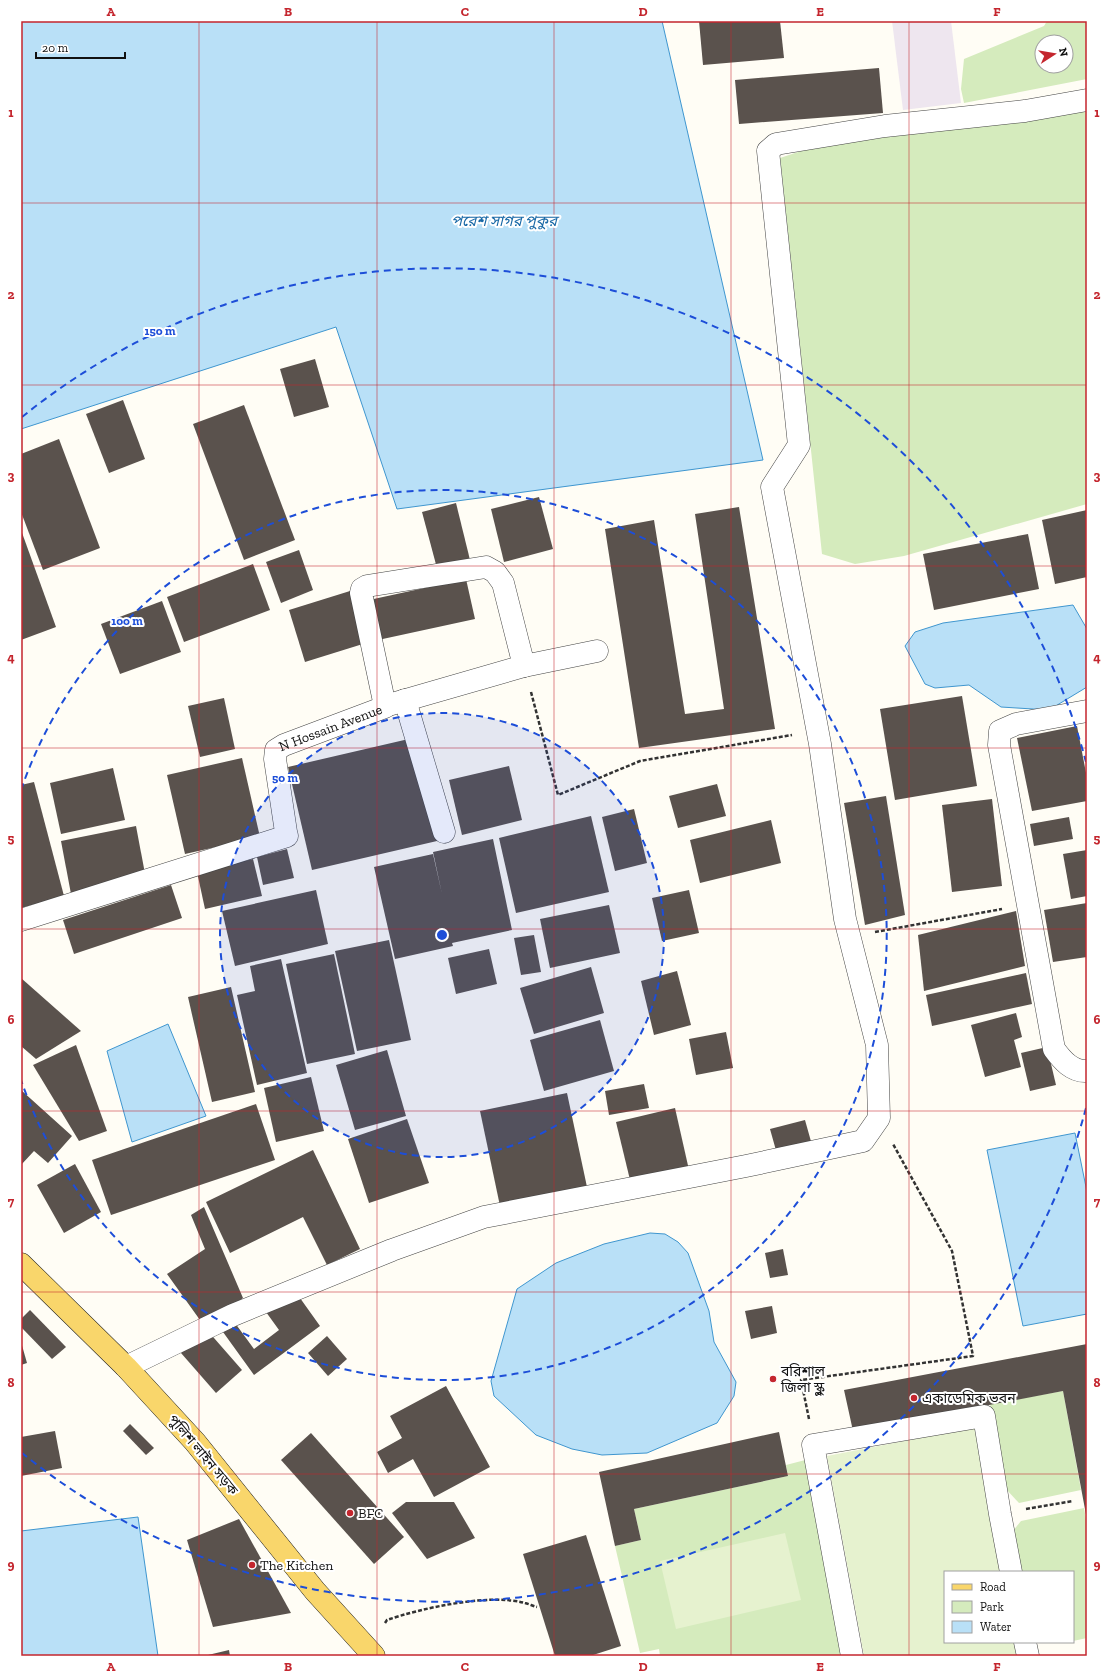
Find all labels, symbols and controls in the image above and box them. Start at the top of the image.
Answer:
text: A [107,4,116,19]
text: B [284,4,292,19]
text: C [461,4,469,19]
text: D [638,4,648,19]
text: E [816,4,824,19]
text: F [993,4,1001,19]
scale bar [36,34,125,60]
north arrow [1034,34,1074,74]
text: 20 m [42,41,69,55]
text: N [1056,47,1071,58]
text: 1 [8,105,14,120]
text: 1 [1094,105,1100,120]
water label: পরেশ সাগর পুকুর [451,212,560,230]
text: 2 [8,287,15,302]
text: 2 [1094,287,1101,302]
text: 150 m [145,324,176,338]
text: 3 [8,468,15,483]
text: 3 [1094,468,1101,483]
text: 100 m [111,614,143,628]
text: 4 [7,650,15,665]
text: 4 [1093,650,1101,665]
street label: N Hossain Avenue [276,700,385,755]
text: 50 m [272,771,298,785]
text: 5 [8,831,15,846]
text: 5 [1094,831,1101,846]
centre of rings [435,928,449,942]
text: 6 [8,1012,15,1027]
text: 6 [1094,1012,1101,1027]
text: 7 [8,1194,15,1209]
text: 7 [1094,1194,1101,1209]
place label: বরিশাল জিলা স্কুল [780,1363,826,1396]
marker: বরিশাল জিলা স্কুল [768,1374,778,1384]
text: 8 [7,1375,15,1390]
text: 8 [1093,1375,1101,1390]
place label: একাডেমিক ভবন [922,1390,1016,1407]
marker: একাডেমিক ভবন [909,1393,919,1403]
street label: পুলিশ লাইন সড়ক [164,1411,242,1499]
place label: BFC [358,1505,383,1522]
marker: BFC [345,1508,355,1518]
text: 9 [8,1557,15,1572]
place label: The Kitchen [260,1557,333,1574]
text: 9 [1094,1557,1101,1572]
marker: The Kitchen [247,1560,257,1570]
legend [944,1571,1074,1643]
text: Road [980,1580,1006,1594]
text: Park [980,1600,1005,1614]
text: Water [980,1620,1012,1634]
text: A [107,1659,116,1674]
text: B [284,1659,292,1674]
text: C [461,1659,469,1674]
text: D [638,1659,648,1674]
text: E [816,1659,824,1674]
text: F [993,1659,1001,1674]

